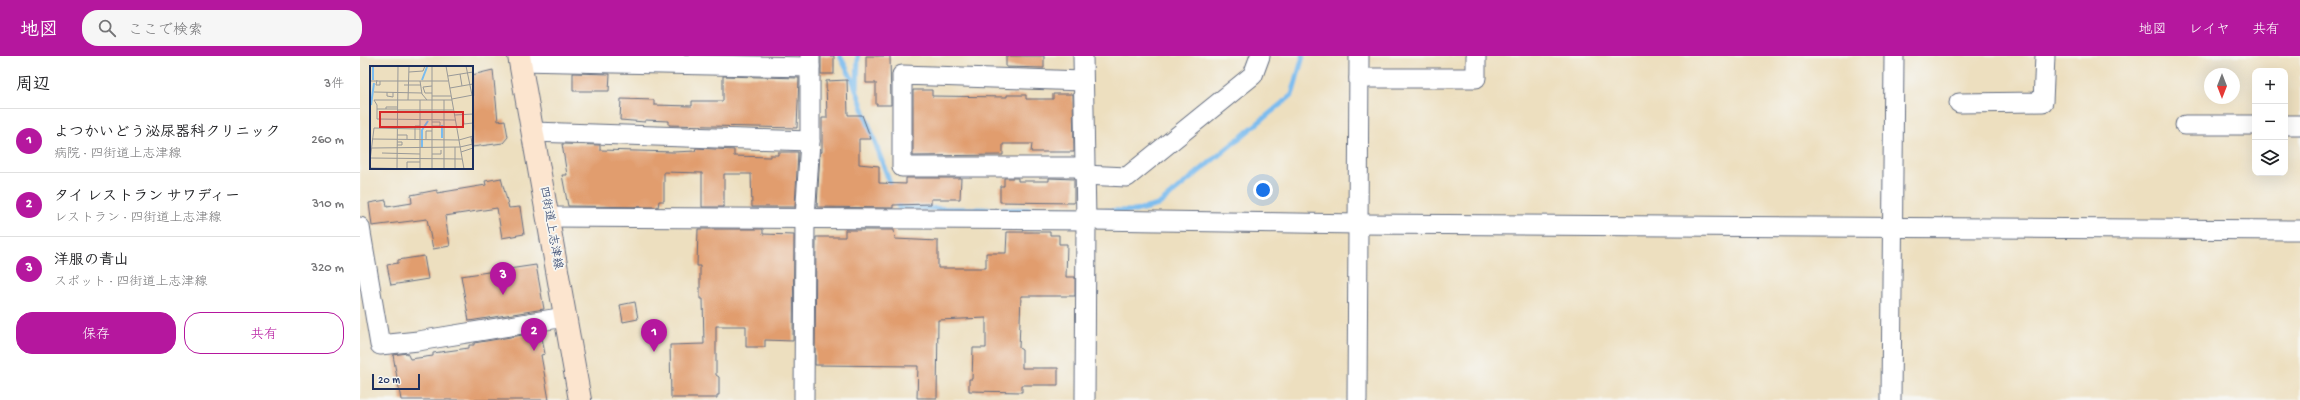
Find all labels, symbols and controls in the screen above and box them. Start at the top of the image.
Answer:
search box [82,10,362,46]
icon: search [96,17,118,39]
text: 地図 [20,20,58,43]
text: ここで検索 [128,22,203,40]
text: 地図 [2139,22,2167,39]
text: レイヤ [2189,22,2230,39]
text: 共有 [2252,22,2280,39]
inset map [370,66,473,169]
north arrow [2204,68,2240,104]
map controls [2252,68,2288,176]
button: + [2252,68,2288,104]
text: 周辺 [16,76,50,96]
text: 3件 [324,77,344,92]
button: − [2252,104,2288,140]
text: よつかいどう泌尿器科クリニック [54,124,280,142]
text: 1 [26,133,32,148]
text: 260 m [311,133,344,148]
button: layers [2252,140,2288,176]
text: 病院 · 四街道上志津線 [54,147,181,162]
your location [1253,180,1273,200]
street label: 四街道上志津線 [536,185,565,271]
text: タイ レストラン サワディー [54,188,240,206]
text: 2 [26,197,32,212]
text: 310 m [312,197,344,212]
text: レストラン · 四街道上志津線 [54,211,221,226]
text: 洋服の青山 [54,252,129,270]
text: 3 [26,261,32,276]
text: 320 m [311,261,344,276]
pin: 3 [490,262,516,295]
text: スポット · 四街道上志津線 [54,275,207,290]
button: 保存 [16,312,176,354]
button: 共有 [184,312,344,354]
pin: 2 [521,318,547,351]
pin: 1 [641,319,667,352]
scale bar [372,372,420,391]
text: 20 m [378,375,400,387]

